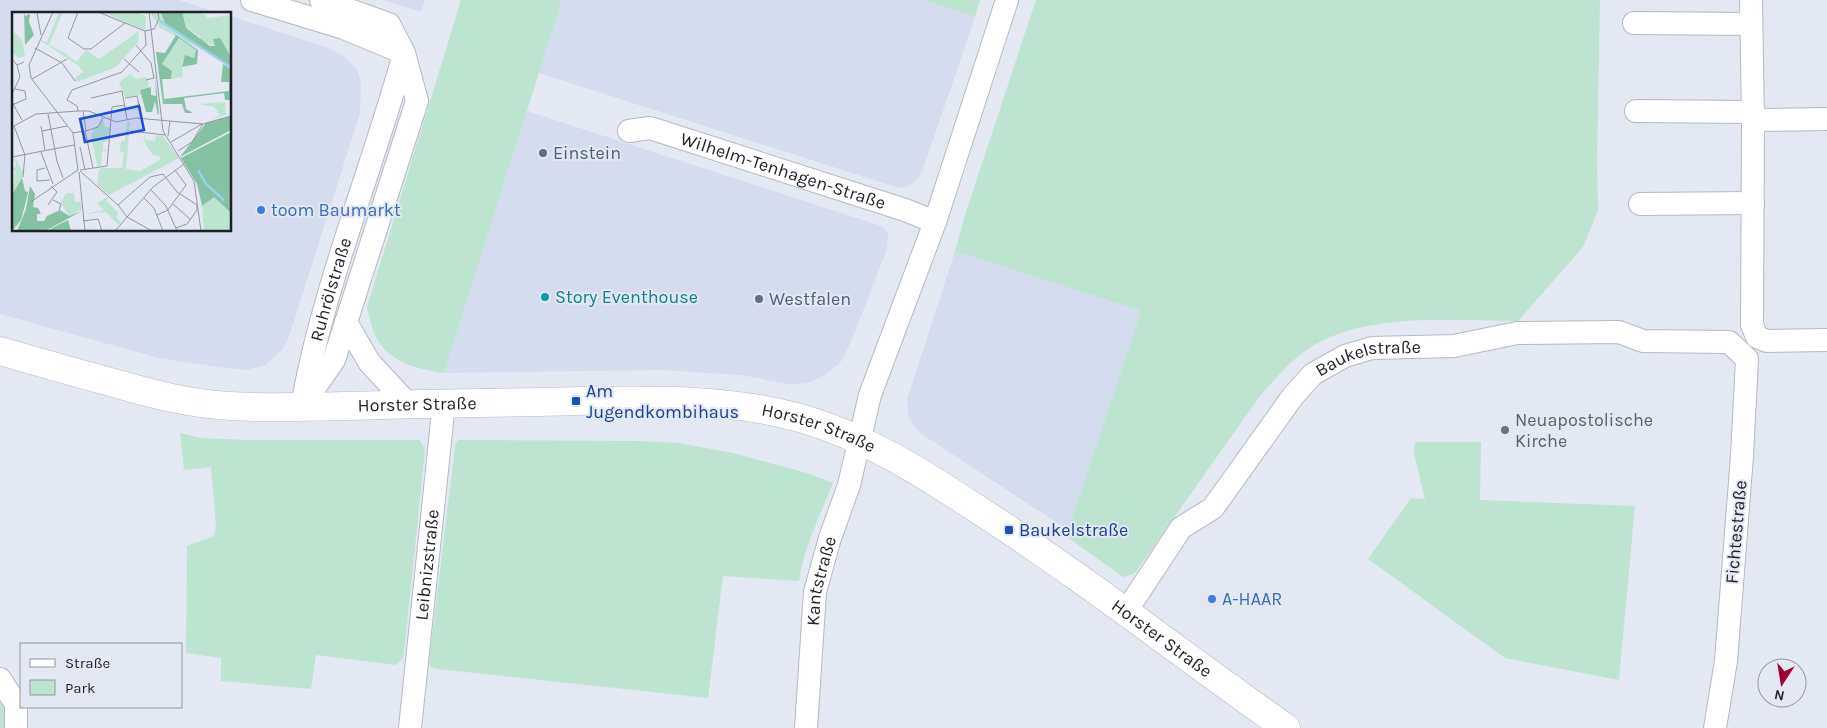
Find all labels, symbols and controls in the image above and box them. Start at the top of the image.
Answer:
inset map [12,12,231,231]
street label: Wilhelm-Tenhagen-Straße [678,128,888,214]
place label: Einstein [553,142,621,164]
marker: Einstein [537,147,549,159]
place label: toom Baumarkt [271,199,401,221]
marker: toom Baumarkt [255,204,267,216]
street label: Ruhrölstraße [305,235,356,344]
place label: Story Eventhouse [555,286,698,308]
place label: Westfalen [769,288,851,310]
marker: Story Eventhouse [539,291,551,303]
marker: Westfalen [753,293,765,305]
street label: Baukelstraße [1311,336,1421,381]
place label: Am Jugendkombihaus [586,380,739,423]
street label: Horster Straße [357,392,477,417]
marker: Am Jugendkombihaus [570,395,582,407]
street label: Horster Straße [760,399,879,457]
place label: Neuapostolische Kirche [1515,409,1653,452]
marker: Neuapostolische Kirche [1499,424,1511,436]
street label: Fichtestraße [1721,479,1751,585]
street label: Leibnizstraße [410,508,444,621]
place label: Baukelstraße [1019,519,1128,541]
marker: Baukelstraße [1003,524,1015,536]
street label: Kantstraße [802,534,841,627]
place label: A-HAAR [1222,588,1282,610]
marker: A-HAAR [1206,593,1218,605]
street label: Horster Straße [1107,594,1217,682]
legend [20,643,182,708]
text: Straße [65,654,110,672]
north arrow [1757,658,1807,708]
text: Park [65,679,95,697]
text: N [1773,686,1786,705]

